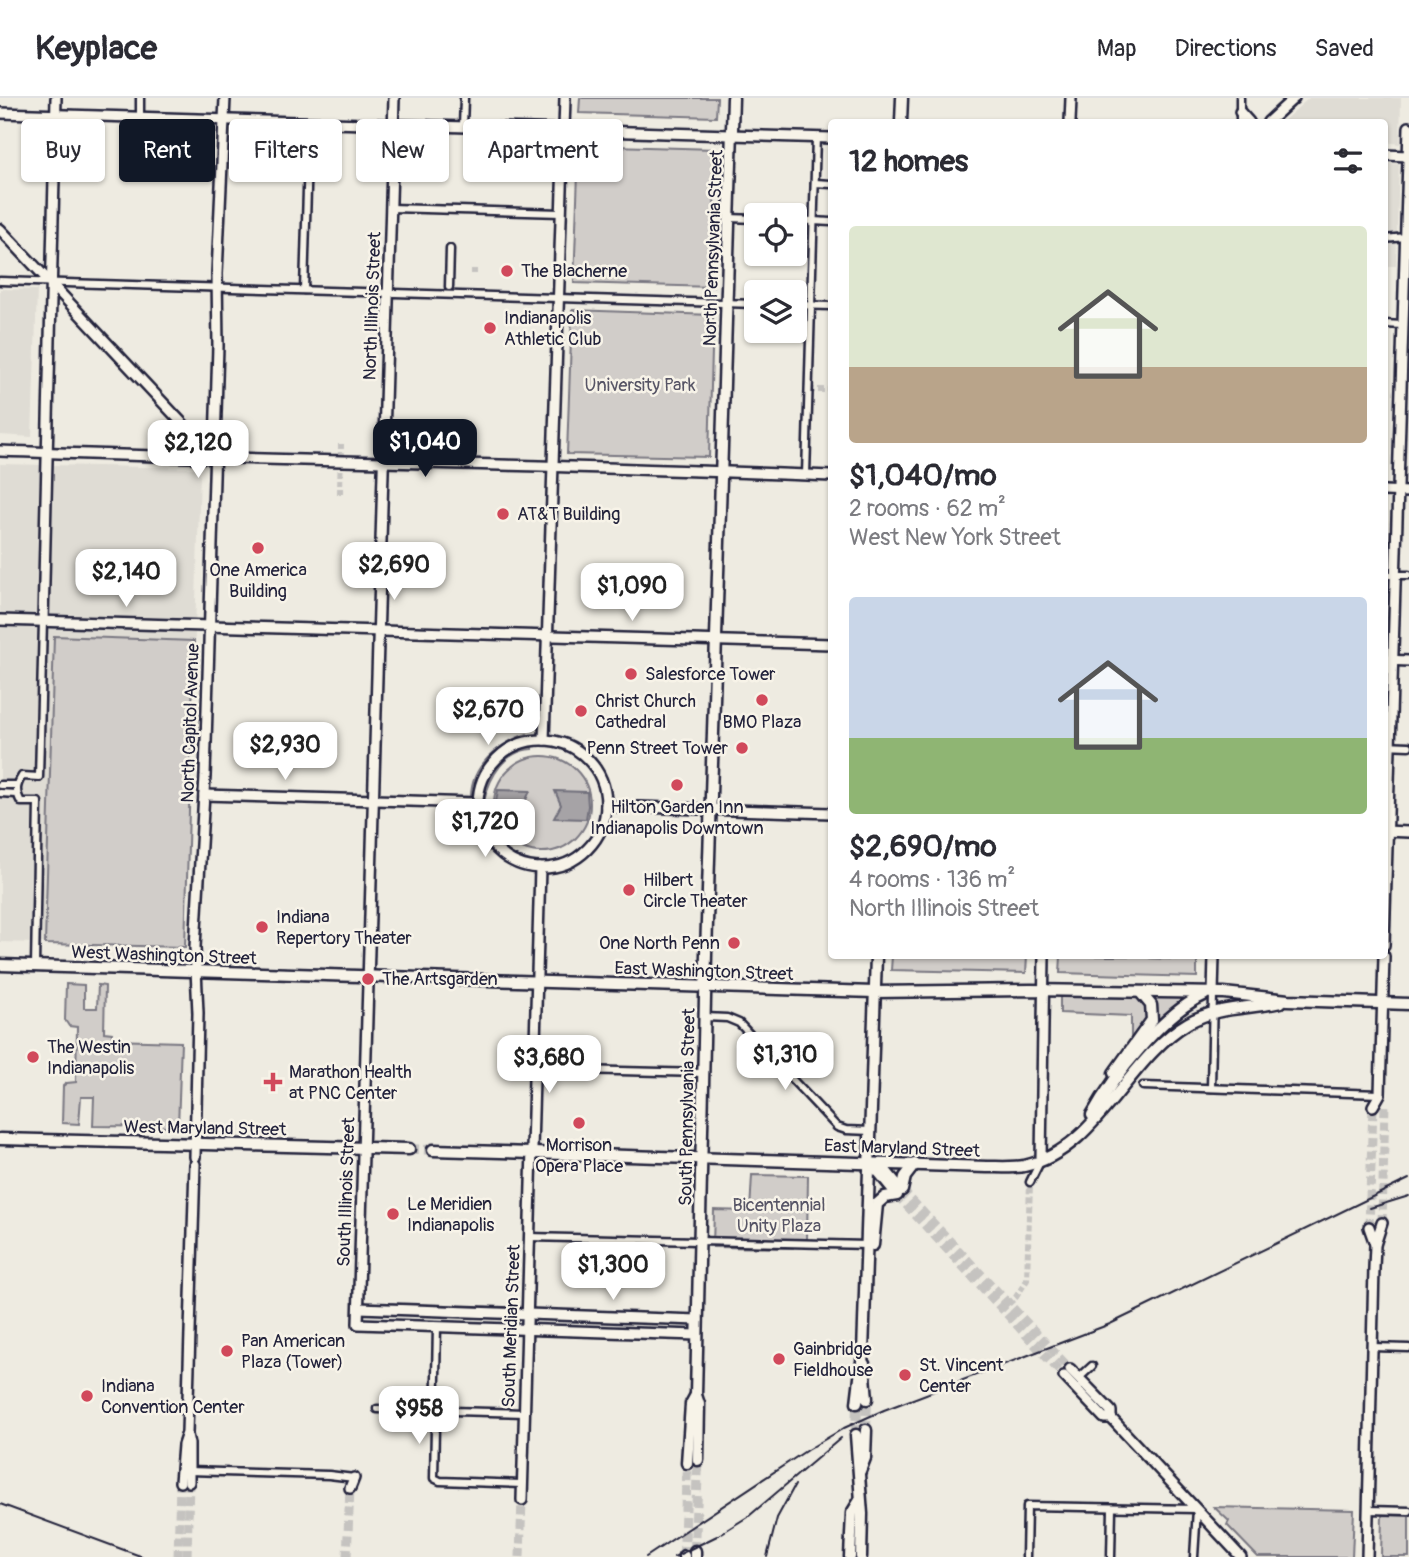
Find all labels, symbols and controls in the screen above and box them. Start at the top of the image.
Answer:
text: Keyplace [35,28,157,69]
text: Map [1097,34,1137,63]
text: Directions [1175,34,1276,63]
text: Saved [1314,34,1374,63]
chip: Buy [21,119,105,182]
chip: Rent [119,119,215,182]
chip: Filters [229,119,342,182]
chip: New [356,119,449,182]
chip: Apartment [463,119,623,182]
icon: filters [1329,142,1367,180]
text: 12 homes [849,143,968,180]
street label: North Pennsylvania Street [699,149,728,347]
map controls [744,203,807,343]
button: locate [744,203,807,266]
street label: North Illinois Street [358,231,387,381]
place label: The Blacherne [521,260,627,283]
marker: The Blacherne [499,263,515,279]
icon: home [1045,271,1171,397]
button: layers [744,280,807,343]
place label: Indianapolis Athletic Club [504,307,601,351]
marker: Indianapolis Athletic Club [482,320,498,336]
park label: University Park [585,374,696,397]
pin: $2,120 [141,420,255,480]
pin: $1,040 [368,420,482,479]
text: $1,040 [389,427,461,456]
text: $2,120 [164,428,232,457]
text: $1,040/mo [849,457,997,494]
text: 2 rooms · 62 m² [849,494,1006,523]
place label: AT&T Building [517,503,620,526]
marker: AT&T Building [495,506,511,522]
text: West New York Street [849,523,1061,552]
marker: One America Building [250,540,266,556]
pin: $2,690 [337,542,451,602]
pin: $2,140 [69,550,183,609]
text: $2,690 [358,550,430,579]
text: $2,140 [91,557,161,586]
place label: One America Building [209,559,307,603]
pin: $1,090 [575,564,689,623]
text: $1,090 [597,571,667,600]
icon: home [1045,642,1171,768]
street label: North Capitol Avenue [176,643,205,803]
place label: Salesforce Tower [645,663,776,686]
marker: Salesforce Tower [623,666,639,682]
pin: $2,670 [431,688,545,747]
place label: Christ Church Cathedral [595,690,696,734]
marker: BMO Plaza [754,692,770,708]
text: $2,670 [452,695,524,724]
marker: Christ Church Cathedral [573,703,589,719]
place label: BMO Plaza [723,711,801,734]
pin: $2,930 [228,722,342,782]
text: $2,930 [249,730,321,759]
place label: Penn Street Tower [586,737,729,760]
marker: Penn Street Tower [734,740,750,756]
marker: Hilton Garden Inn Indianapolis Downtown [669,777,685,793]
place label: Hilton Garden Inn Indianapolis Downtown [590,796,764,840]
pin: $1,720 [428,800,542,859]
text: $1,720 [451,807,519,836]
text: $2,690/mo [849,828,997,865]
text: 4 rooms · 136 m² [849,865,1015,894]
place label: Hilbert Circle Theater [643,869,748,913]
marker: Hilbert Circle Theater [621,882,637,898]
text: North Illinois Street [849,894,1039,923]
place label: Indiana Repertory Theater [276,906,412,950]
marker: Indiana Repertory Theater [254,919,270,935]
place label: One North Penn [599,932,720,955]
marker: One North Penn [726,935,742,951]
street label: West Washington Street [71,941,258,970]
street label: East Washington Street [614,957,795,986]
place label: The Artsgarden [382,968,498,991]
marker: The Artsgarden [360,971,376,987]
street label: South Pennsylvania Street [674,1007,701,1206]
pin: $1,310 [728,1032,842,1092]
pin: $3,680 [492,1035,606,1095]
place label: The Westin Indianapolis [47,1036,134,1080]
text: $1,310 [753,1040,817,1069]
text: $3,680 [513,1043,585,1072]
marker: The Westin Indianapolis [25,1049,41,1065]
place label: Marathon Health at PNC Center [289,1061,412,1105]
marker: Marathon Health at PNC Center [263,1072,283,1092]
marker: Morrison Opera Place [571,1115,587,1131]
street label: West Maryland Street [123,1116,287,1141]
street label: South Illinois Street [332,1116,361,1267]
place label: Morrison Opera Place [535,1134,623,1178]
street label: East Maryland Street [824,1134,981,1163]
place label: Le Meridien Indianapolis [407,1193,494,1237]
park label: Bicentennial Unity Plaza [732,1194,826,1238]
marker: Le Meridien Indianapolis [385,1206,401,1222]
pin: $1,300 [556,1242,670,1302]
street label: South Meridian Street [497,1243,526,1408]
text: $1,300 [577,1250,649,1279]
place label: Pan American Plaza (Tower) [241,1330,345,1374]
place label: Gainbridge Fieldhouse [793,1338,873,1382]
marker: Pan American Plaza (Tower) [219,1343,235,1359]
marker: Gainbridge Fieldhouse [771,1351,787,1367]
place label: St. Vincent Center [919,1354,1004,1398]
marker: St. Vincent Center [897,1367,913,1383]
place label: Indiana Convention Center [101,1375,245,1419]
pin: $958 [378,1386,460,1446]
marker: Indiana Convention Center [79,1388,95,1404]
text: $958 [395,1394,443,1423]

